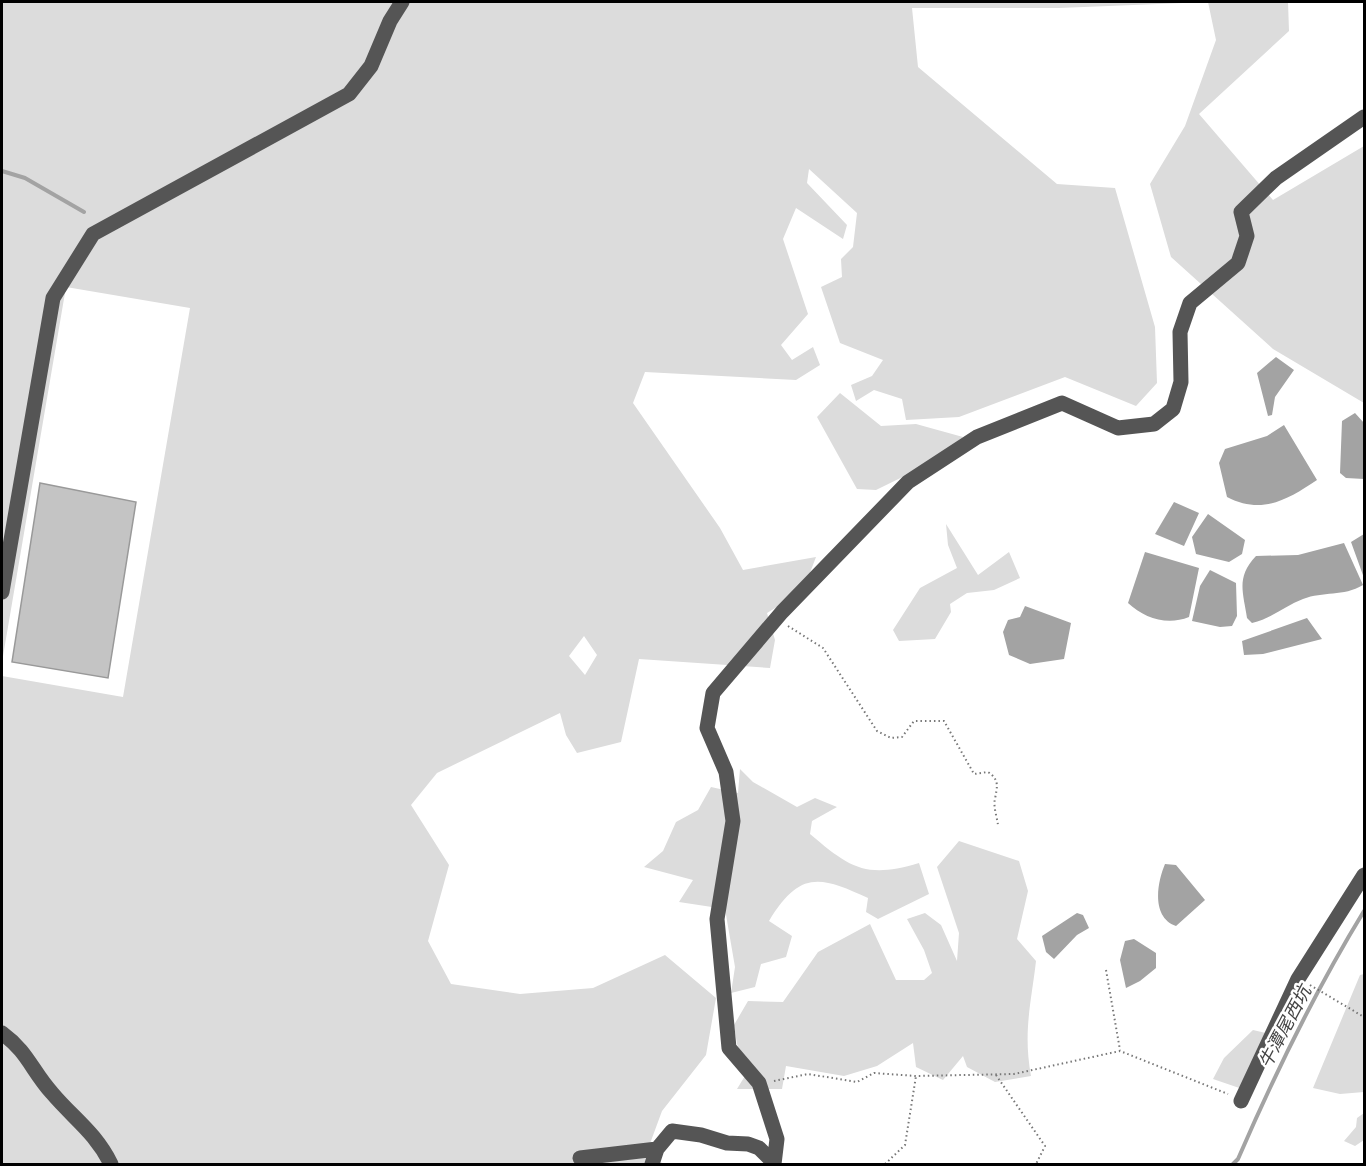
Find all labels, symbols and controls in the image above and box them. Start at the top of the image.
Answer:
water label: 牛潭尾西坑 [1254,979,1316,1071]

